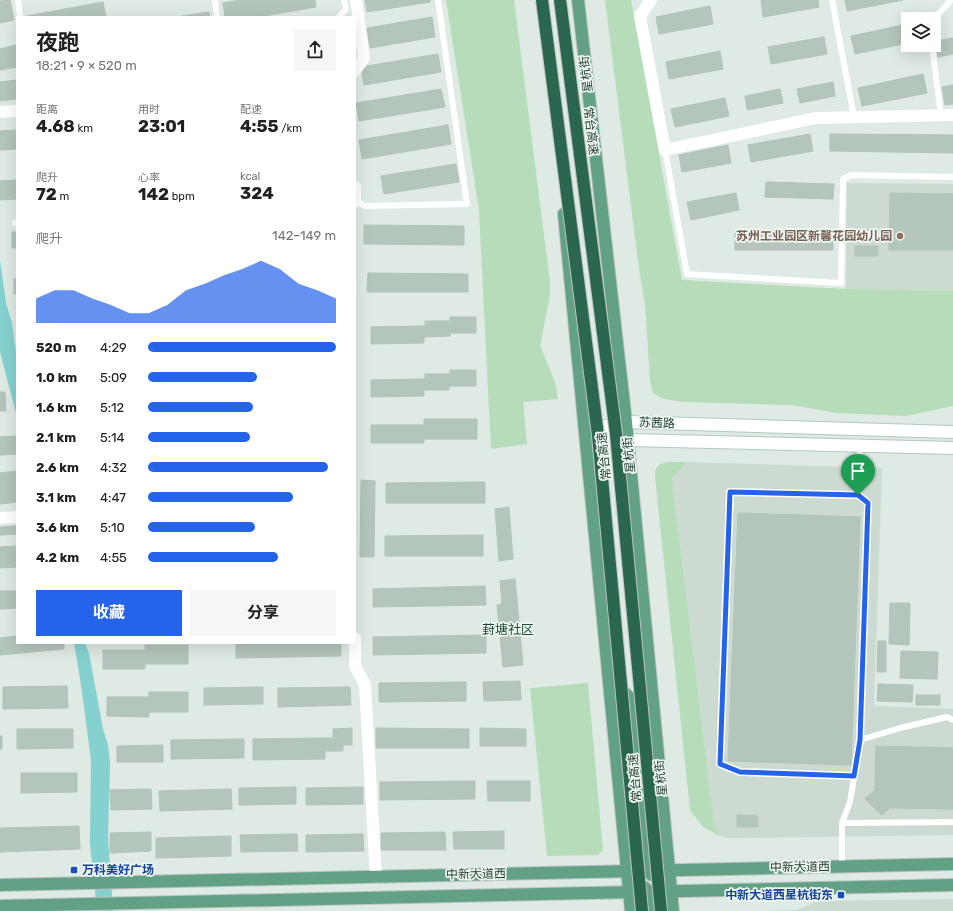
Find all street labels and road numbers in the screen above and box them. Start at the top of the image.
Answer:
street label: 星杭街 [577,55,595,93]
street label: 常台高速 [581,106,601,156]
street label: 苏茜路 [639,415,675,431]
street label: 常台高速 [595,431,613,481]
street label: 星杭街 [620,436,638,474]
street label: 常台高速 [626,753,644,803]
street label: 星杭街 [652,759,670,797]
street label: 中新大道西 [770,859,830,875]
street label: 中新大道西 [446,866,506,882]

